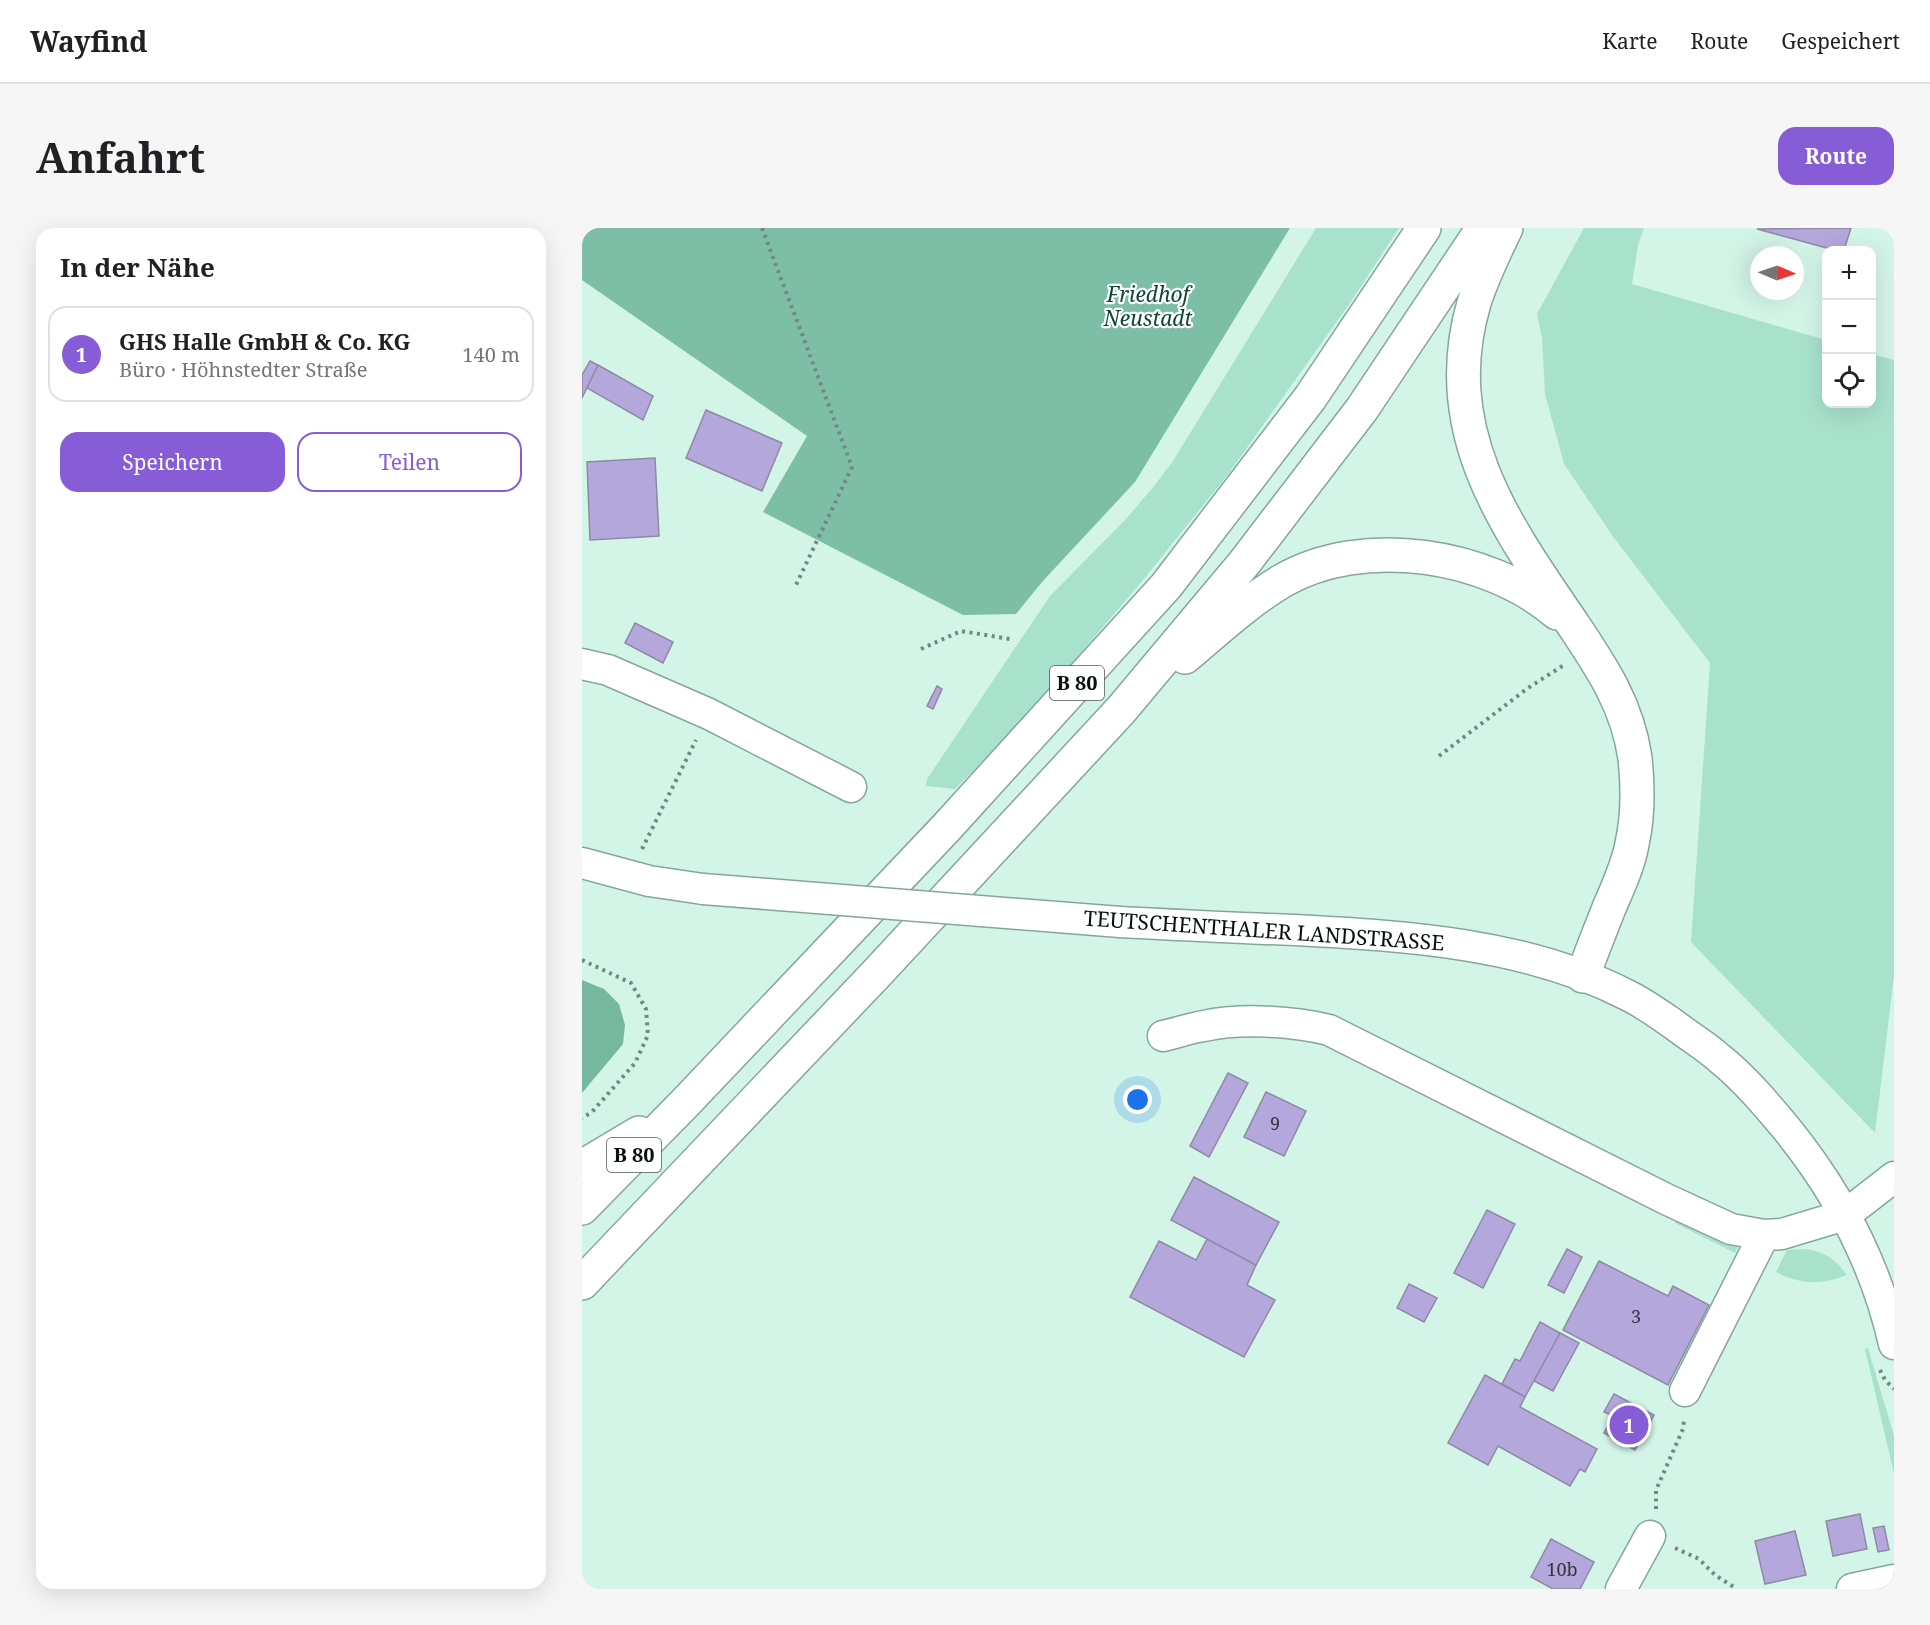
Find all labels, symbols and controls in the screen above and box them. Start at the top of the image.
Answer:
text: Wayfind [30,22,148,60]
text: Karte [1602,27,1657,55]
text: Route [1690,27,1748,55]
text: Gespeichert [1781,27,1900,55]
button: Route [1778,127,1894,185]
text: Anfahrt [36,128,205,185]
north arrow [1750,246,1804,300]
map controls [1822,246,1876,408]
button: + [1822,246,1876,300]
text: In der Nähe [60,249,215,285]
park label: Friedhof Neustadt [1103,280,1194,332]
button: − [1822,300,1876,354]
text: GHS Halle GmbH & Co. KG [119,326,410,356]
text: 1 [76,341,87,368]
text: 140 m [462,341,520,368]
button: locate [1822,354,1876,408]
text: Büro · Höhnstedter Straße [119,356,367,383]
button: Speichern [60,432,285,492]
button: Teilen [297,432,522,492]
road number: B 80 [1050,666,1104,700]
street label: TEUTSCHENTHALER LANDSTRASSE [1083,903,1445,957]
your location [1123,1085,1152,1114]
house number: 9 [1270,1111,1280,1135]
road number: B 80 [607,1138,661,1172]
house number: 3 [1631,1304,1641,1328]
pin: 1 [1610,1402,1648,1448]
house number: 10b [1546,1557,1578,1581]

